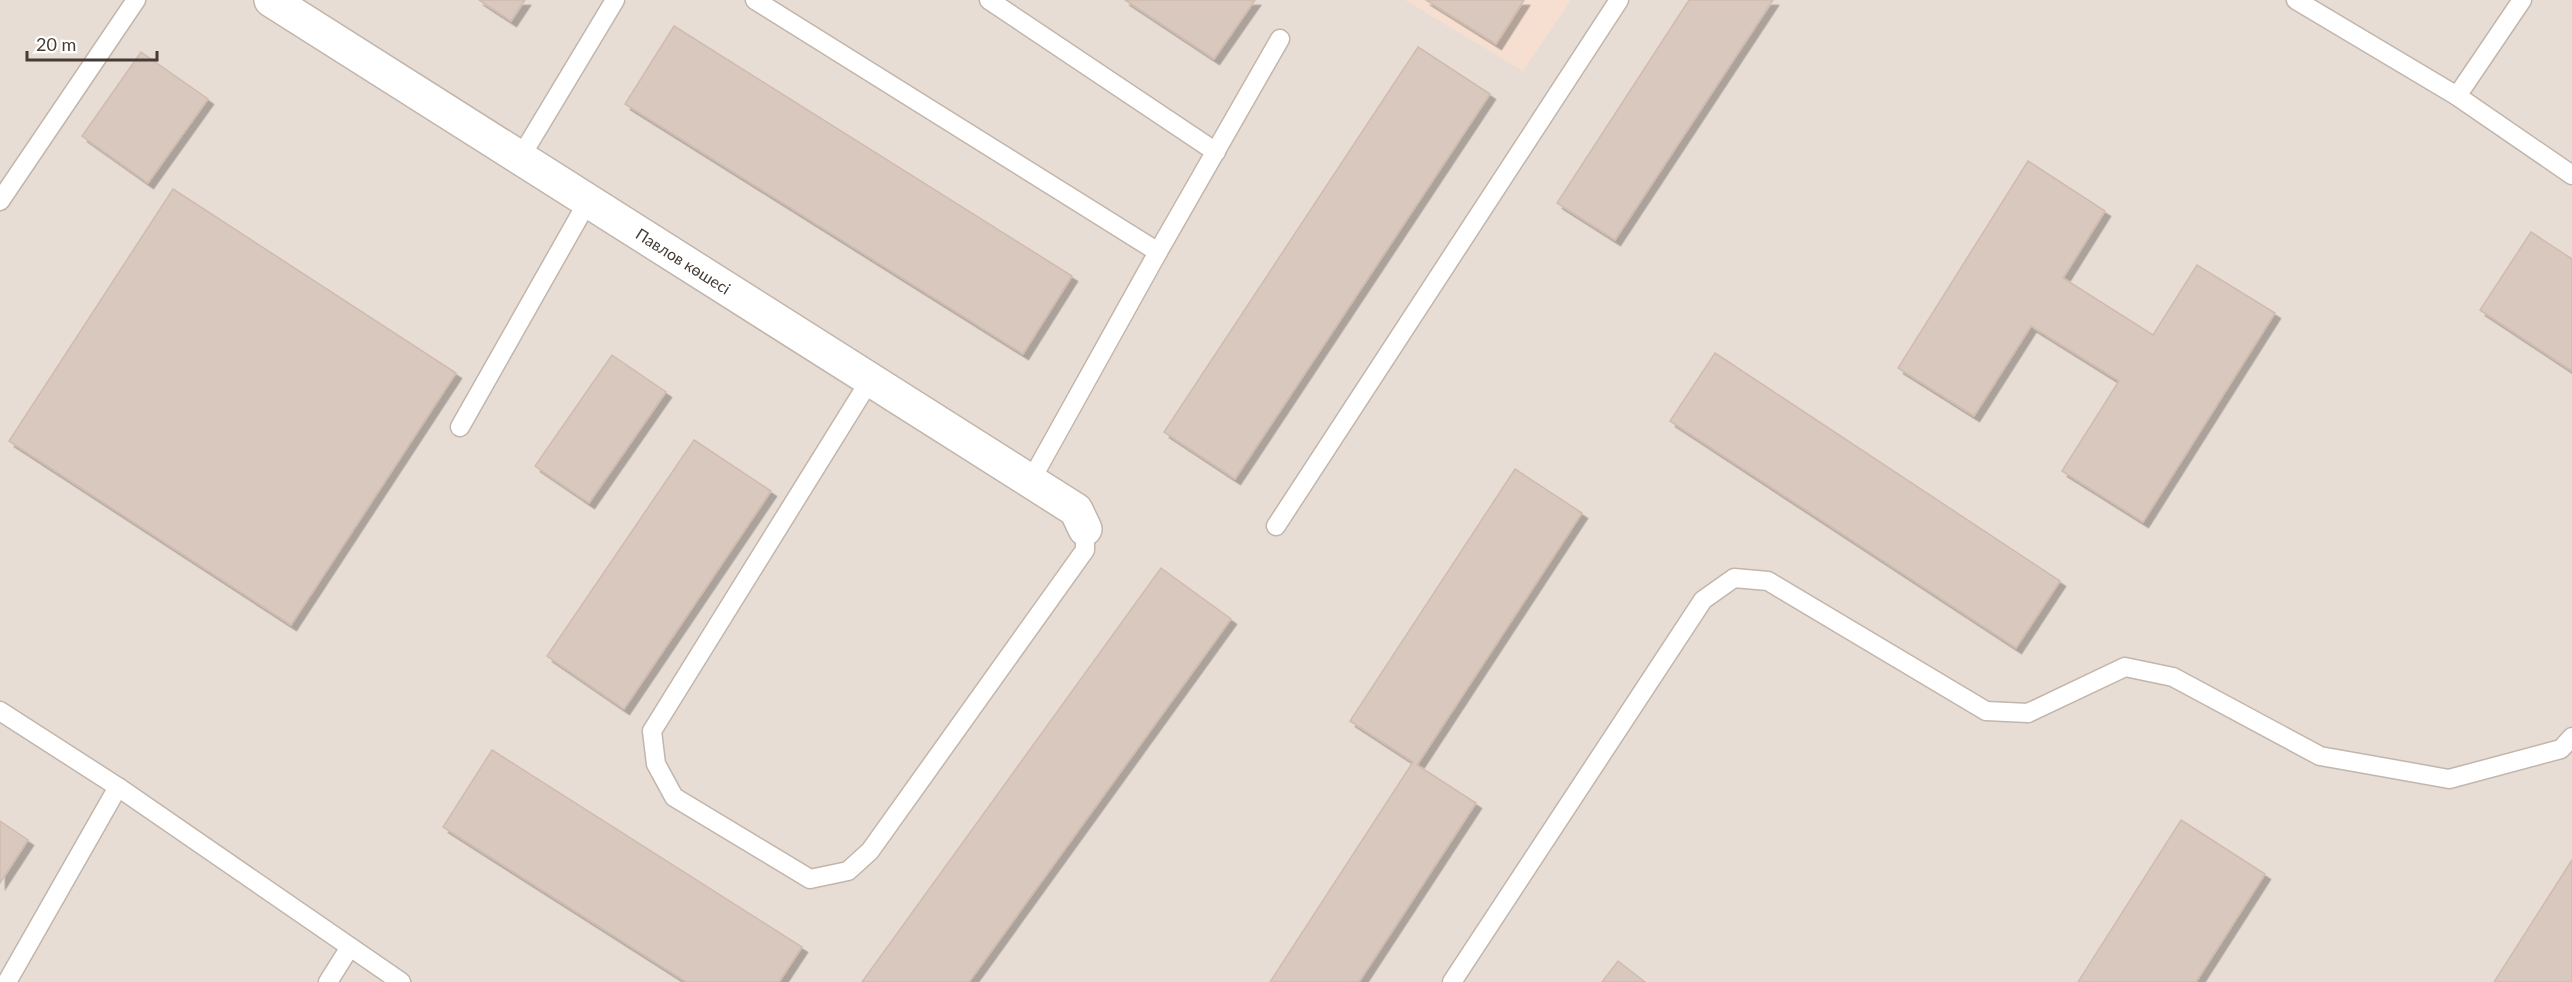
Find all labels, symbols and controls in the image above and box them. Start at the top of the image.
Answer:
scale bar [27,24,158,62]
text: 20 m [36,33,76,55]
street label: Павлов көшесі [633,224,734,298]

